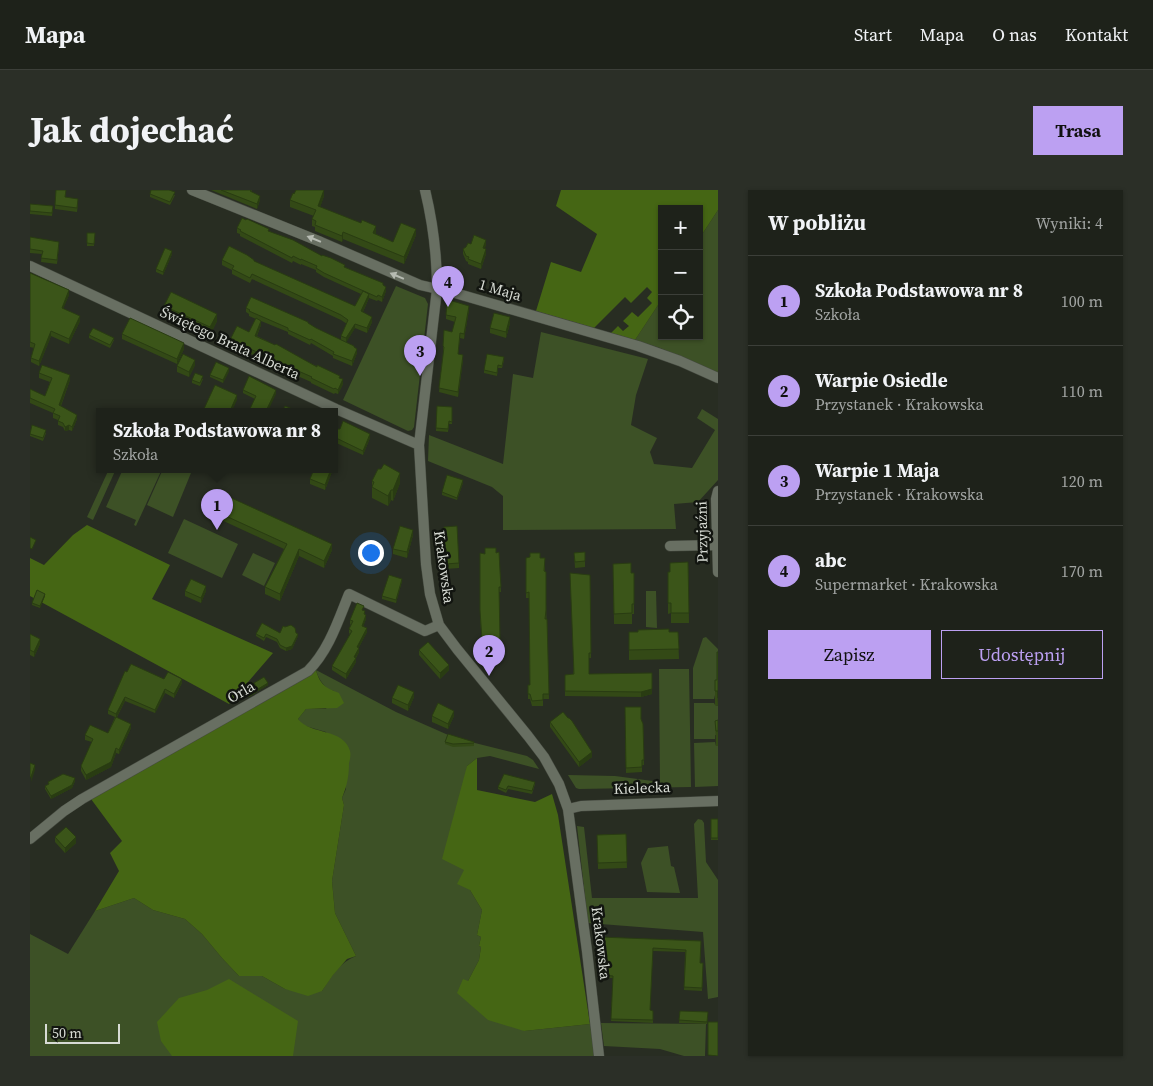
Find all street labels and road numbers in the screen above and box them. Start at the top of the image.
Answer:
street label: 1 Maja [476,273,524,306]
street label: Świętego Brata Alberta [157,301,304,384]
street label: Przyjaźni [690,501,713,563]
street label: Krakowska [429,529,460,605]
street label: Orla [223,675,259,708]
street label: Kielecka [613,776,671,799]
street label: Krakowska [587,905,616,981]

